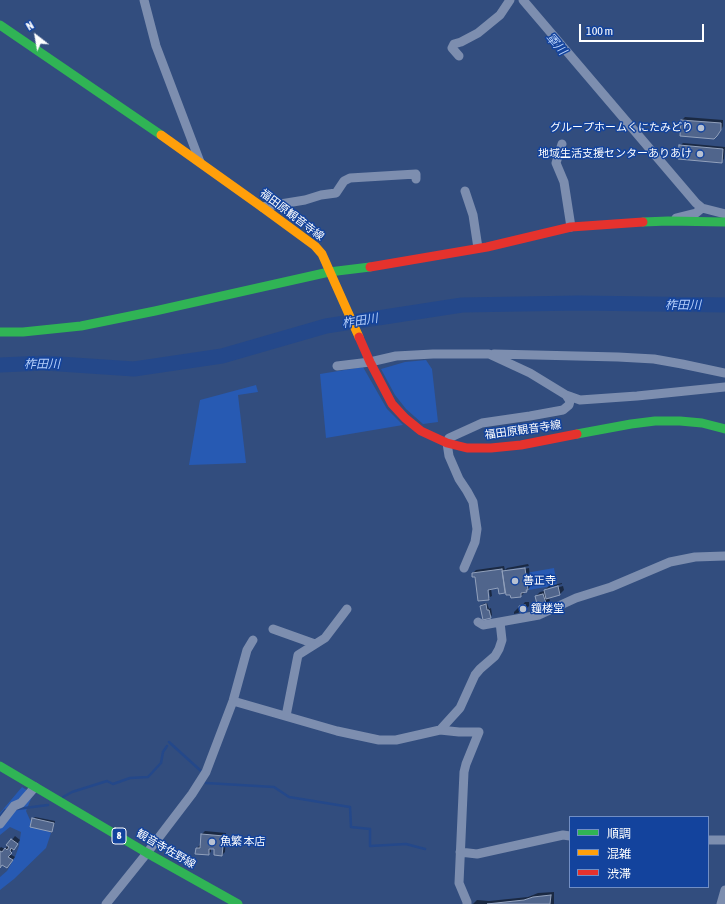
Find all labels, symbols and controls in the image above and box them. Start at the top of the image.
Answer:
north arrow [16,16,56,56]
scale bar [581,16,706,42]
text: N [24,19,36,33]
text: 100 m [586,24,613,38]
water label: 軍川 [543,30,569,58]
place label: グループホームくにたみどり [550,121,693,135]
marker: グループホームくにたみどり [696,123,706,133]
place label: 地域生活支援センターありあけ [538,147,692,161]
marker: 地域生活支援センターありあけ [695,149,705,159]
street label: 福田原観音寺線 [257,187,327,243]
water label: 柞田川 [665,298,701,312]
water label: 柞田川 [341,311,379,331]
water label: 柞田川 [24,357,60,371]
street label: 福田原観音寺線 [484,418,562,442]
place label: 善正寺 [523,574,556,588]
marker: 善正寺 [510,576,520,586]
place label: 鐘楼堂 [531,602,564,616]
marker: 鐘楼堂 [518,604,528,614]
legend [569,816,709,888]
street label: 観音寺佐野線 [134,827,198,871]
text: 順調 [607,827,631,841]
road number: 8 [112,828,126,844]
place label: 魚繁 本店 [220,835,266,849]
marker: 魚繁 本店 [207,837,217,847]
text: 混雑 [607,847,631,861]
text: 渋滞 [607,867,631,881]

